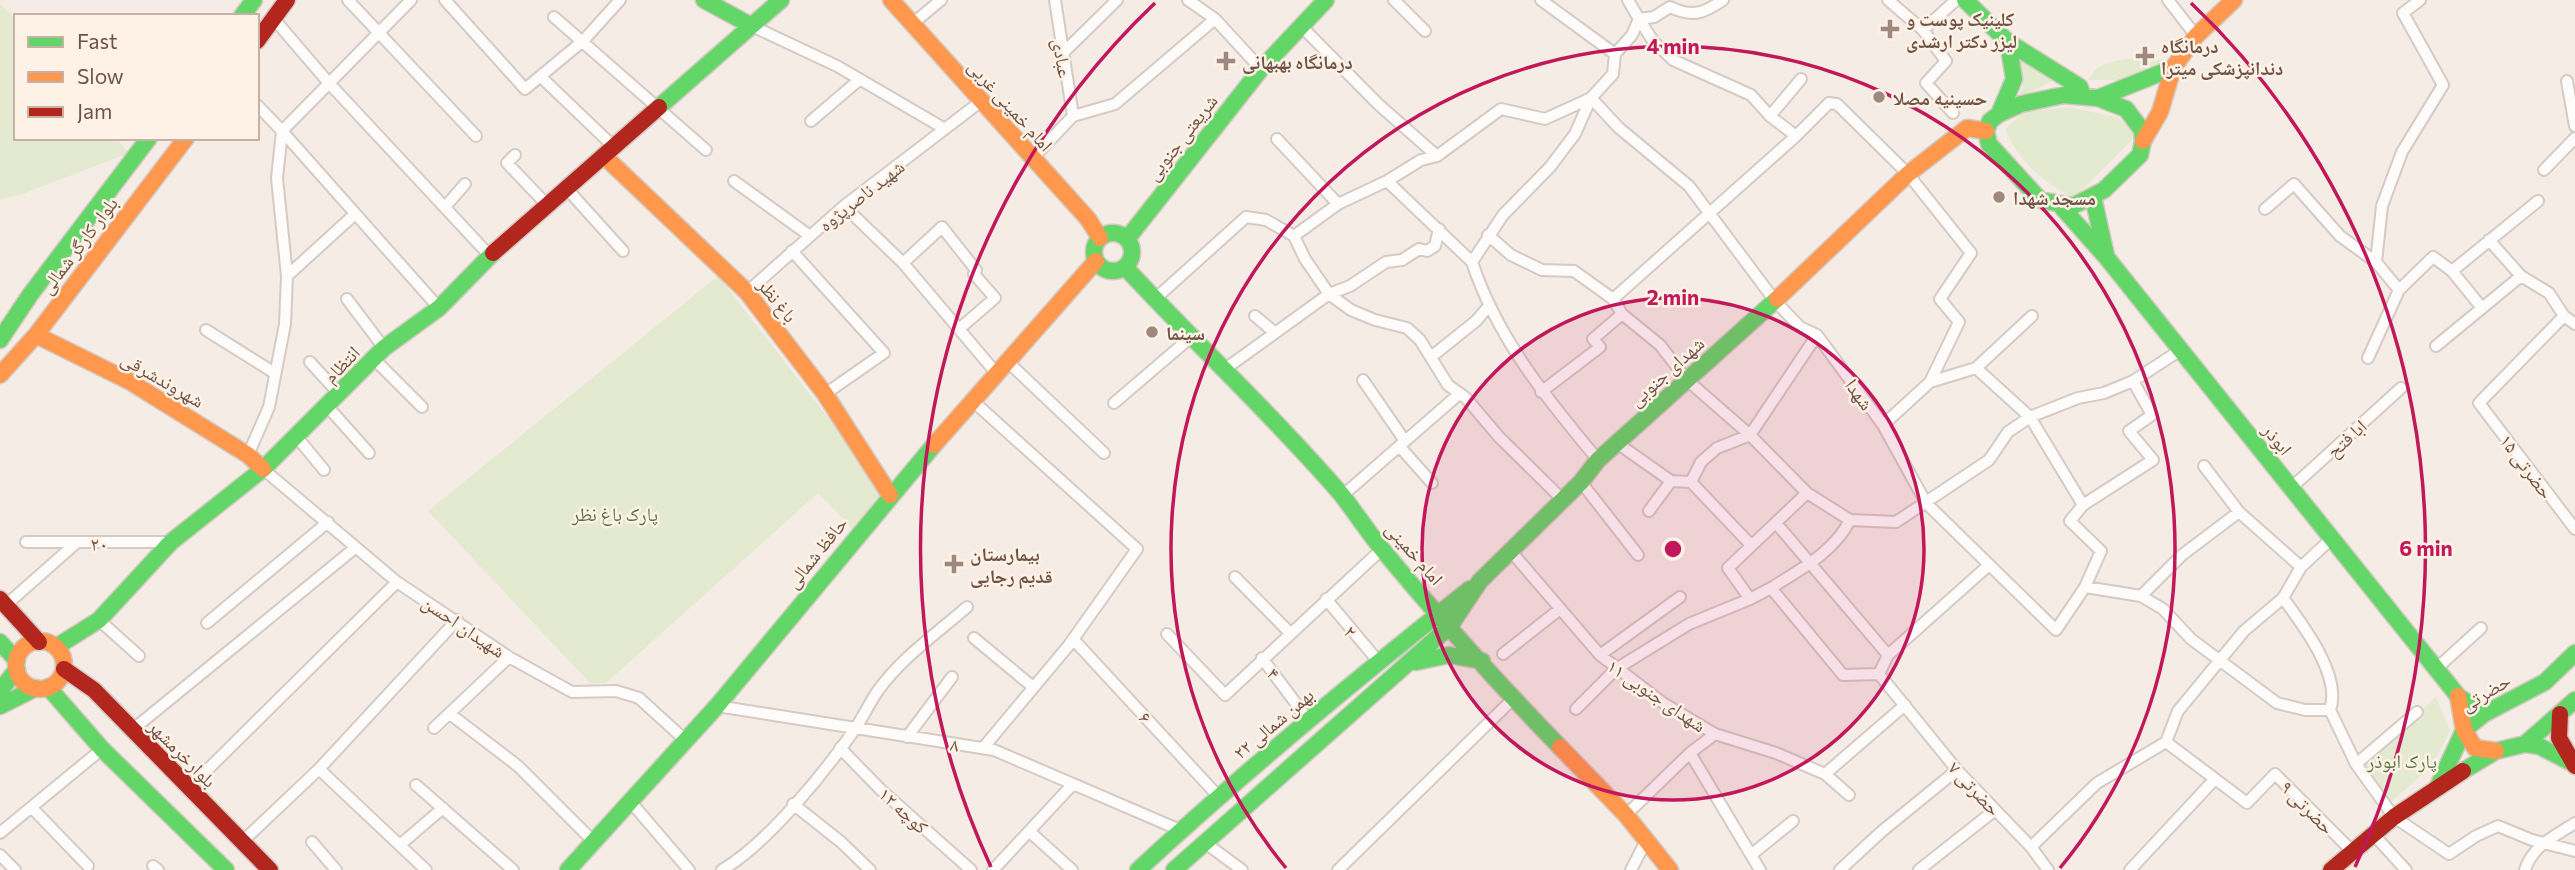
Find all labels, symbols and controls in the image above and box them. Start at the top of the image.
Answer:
place label: کلینیک پوست و لیزر دکتر ارشدی [1906,7,2017,53]
legend [14,14,259,140]
marker: کلینیک پوست و لیزر دکتر ارشدی [1880,19,1900,39]
text: Fast [77,28,118,53]
text: 4 min [1646,33,1700,58]
place label: درمانگاه دندانپزشکی میترا [2161,34,2283,80]
street label: عبادی [1048,37,1078,80]
marker: درمانگاه دندانپزشکی میترا [2135,46,2155,66]
place label: درمانگاه بهبهانی [1242,50,1353,74]
marker: درمانگاه بهبهانی [1216,51,1236,71]
street label: امام خمینی غربی [962,54,1058,158]
text: Slow [77,63,124,88]
place label: حسینیه مصلا [1893,86,1987,109]
street label: شریعتی جنوبی [1140,89,1223,185]
marker: حسینیه مصلا [1871,89,1887,105]
text: Jam [77,98,112,123]
street label: شهید ناصرپژوه [813,154,909,237]
place label: مسجد شهدا [2013,186,2096,209]
marker: مسجد شهدا [1991,189,2007,205]
street label: بلوار کارگر شمالی [34,192,123,299]
street label: باغ نظر [752,273,803,327]
text: 2 min [1647,284,1699,309]
place label: سینما [1166,321,1205,344]
marker: سینما [1144,324,1160,340]
street label: شهدای جنوبی [1624,331,1709,412]
street label: انتظام [318,341,366,389]
street label: شهروندشرقی [117,346,208,413]
street label: شهدا [1840,374,1879,415]
street label: ابا فتح [2321,414,2372,463]
street label: ابوذر [2257,418,2298,460]
street label: حضرتی ۱۵ [2495,429,2559,503]
park label: پارک باغ نظر [571,502,658,526]
street label: حافظ شمالی [780,512,853,593]
street label: امام خمینی [1379,517,1449,591]
street label: ۲۰ [90,531,108,555]
text: 6 min [2399,535,2453,560]
centre of rings [1661,537,1685,561]
place label: بیمارستان قدیم رجایی [970,542,1053,589]
marker: بیمارستان قدیم رجایی [944,554,964,574]
street label: شهیدان احسن [418,590,510,663]
street label: ۲ [1339,620,1363,642]
street label: ۱۱ شهدای جنوبی [1603,654,1711,737]
street label: ۴ [1262,662,1286,684]
street label: حضرتی [2456,668,2515,717]
street label: ۲۲ بهمن شمالی [1228,683,1319,764]
street label: ۶ [1135,706,1157,728]
street label: بلوارخرمشهر [143,714,222,792]
street label: ۸ [949,732,961,756]
park label: پارک ابوذر [2366,749,2437,773]
street label: حضرتی ۷ [1943,756,2006,821]
street label: حضرتی ۹ [2276,775,2340,839]
street label: کوچه ۱۲ [874,782,933,839]

